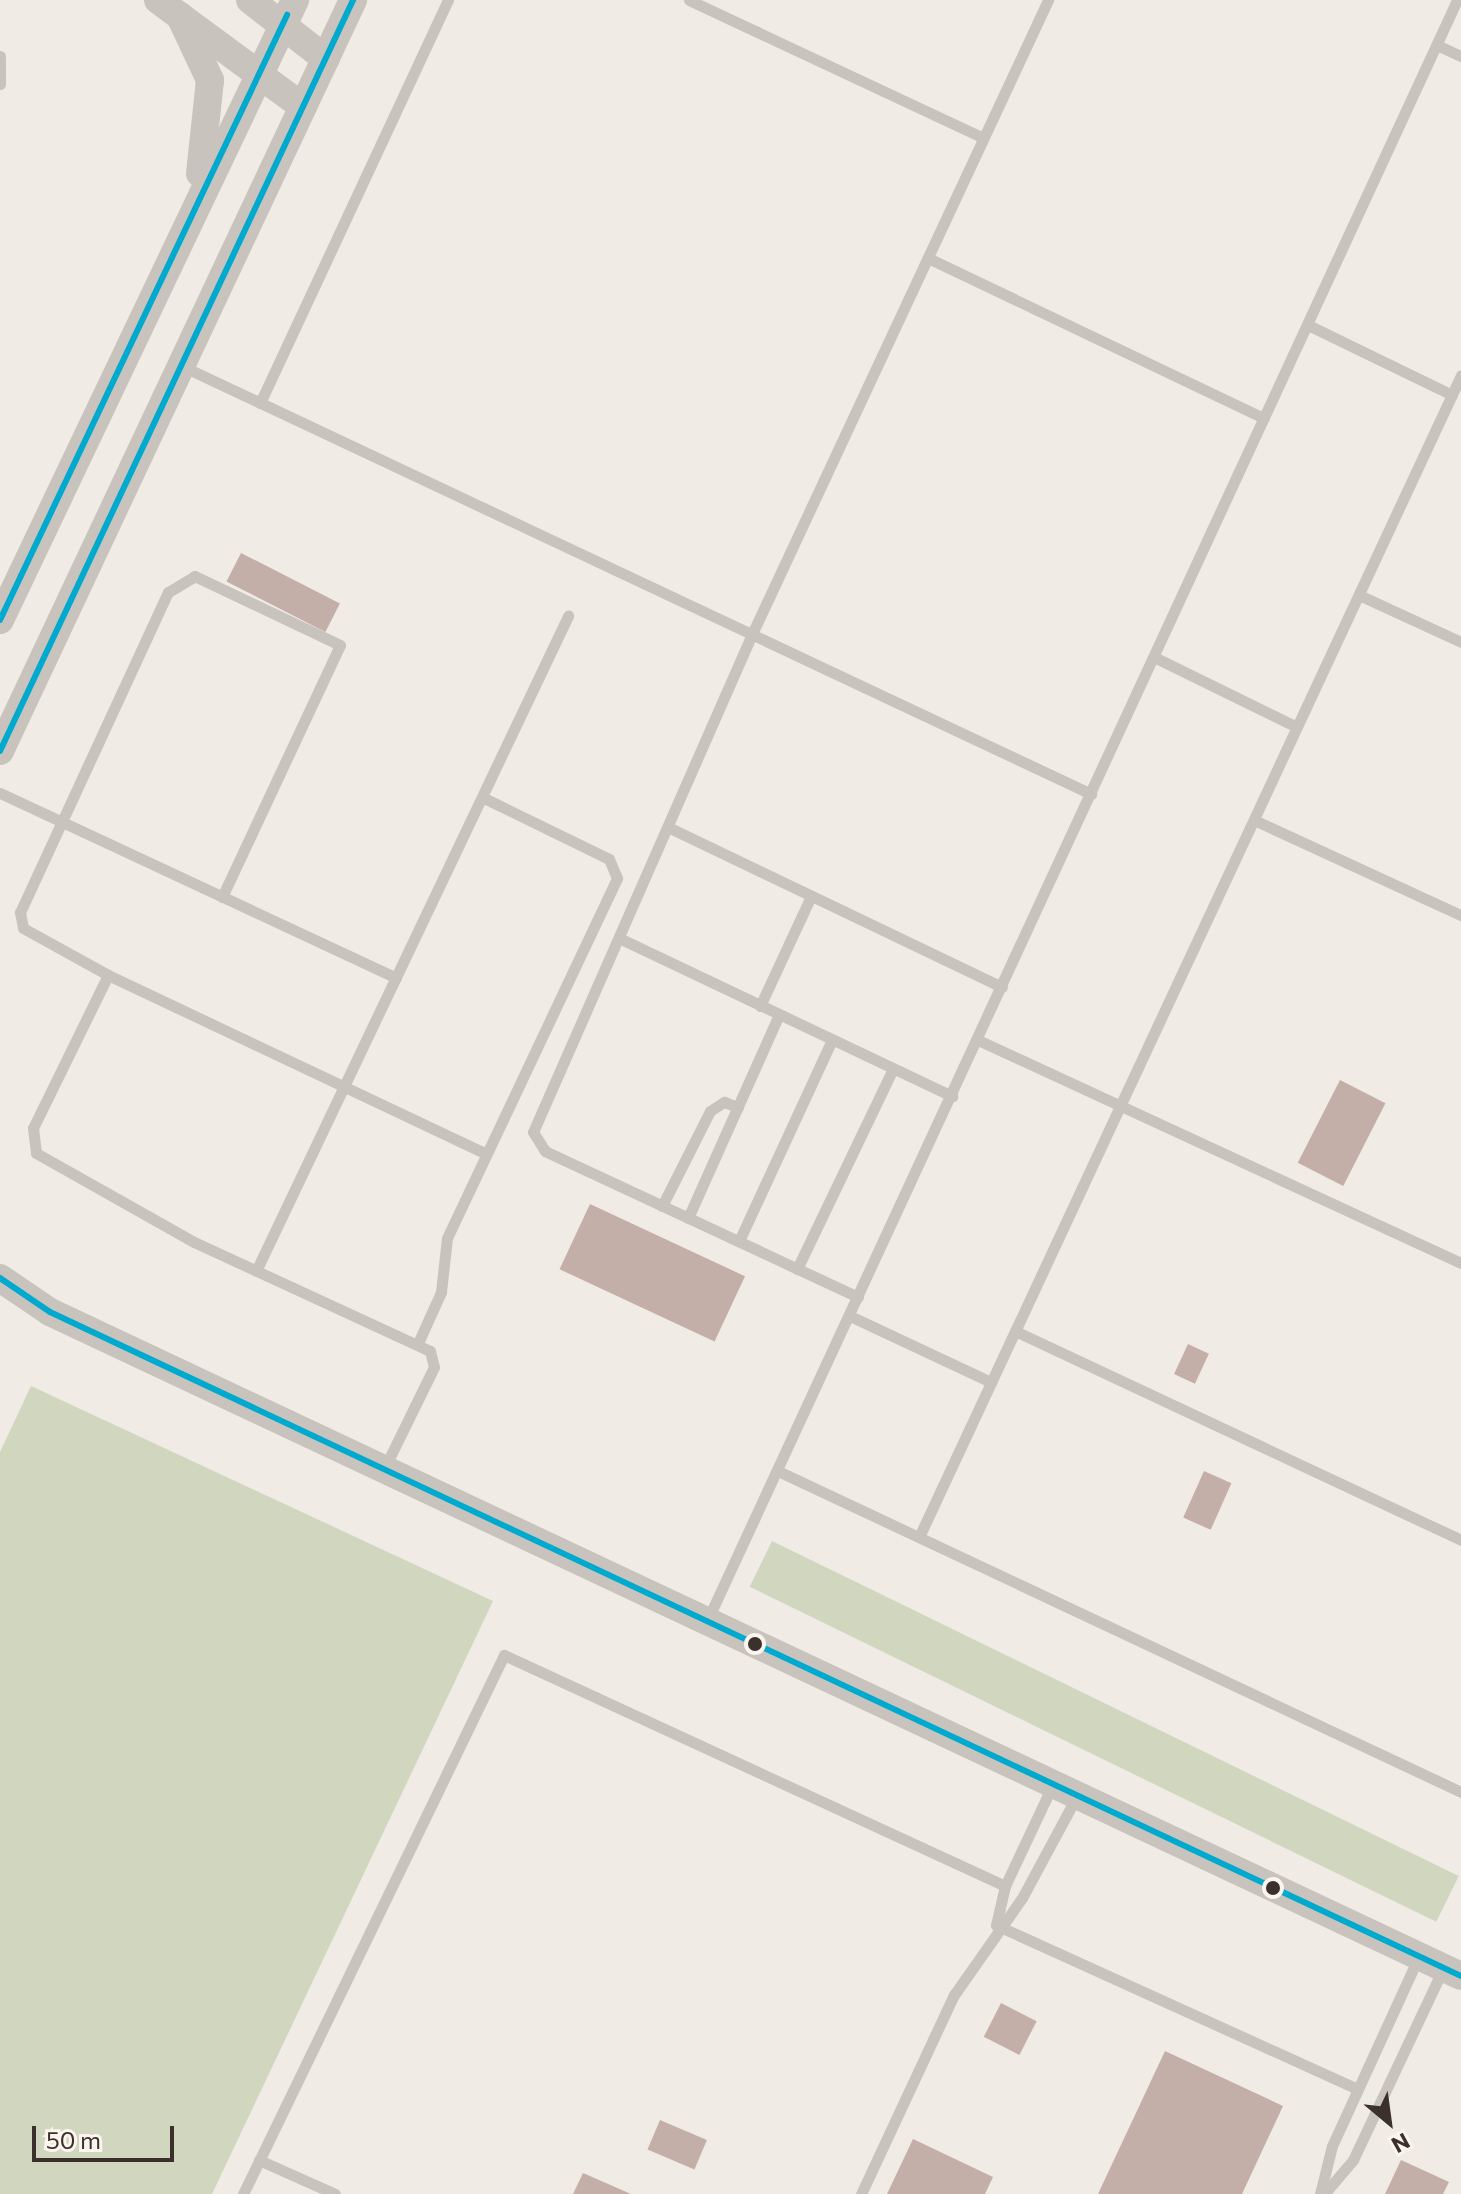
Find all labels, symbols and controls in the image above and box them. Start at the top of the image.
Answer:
unlabelled marker [747,1636,763,1652]
unlabelled marker [1265,1880,1281,1896]
north arrow [1349,2082,1429,2162]
scale bar [36,2110,178,2160]
text: 50 m [46,2125,101,2154]
text: N [1387,2128,1415,2159]

